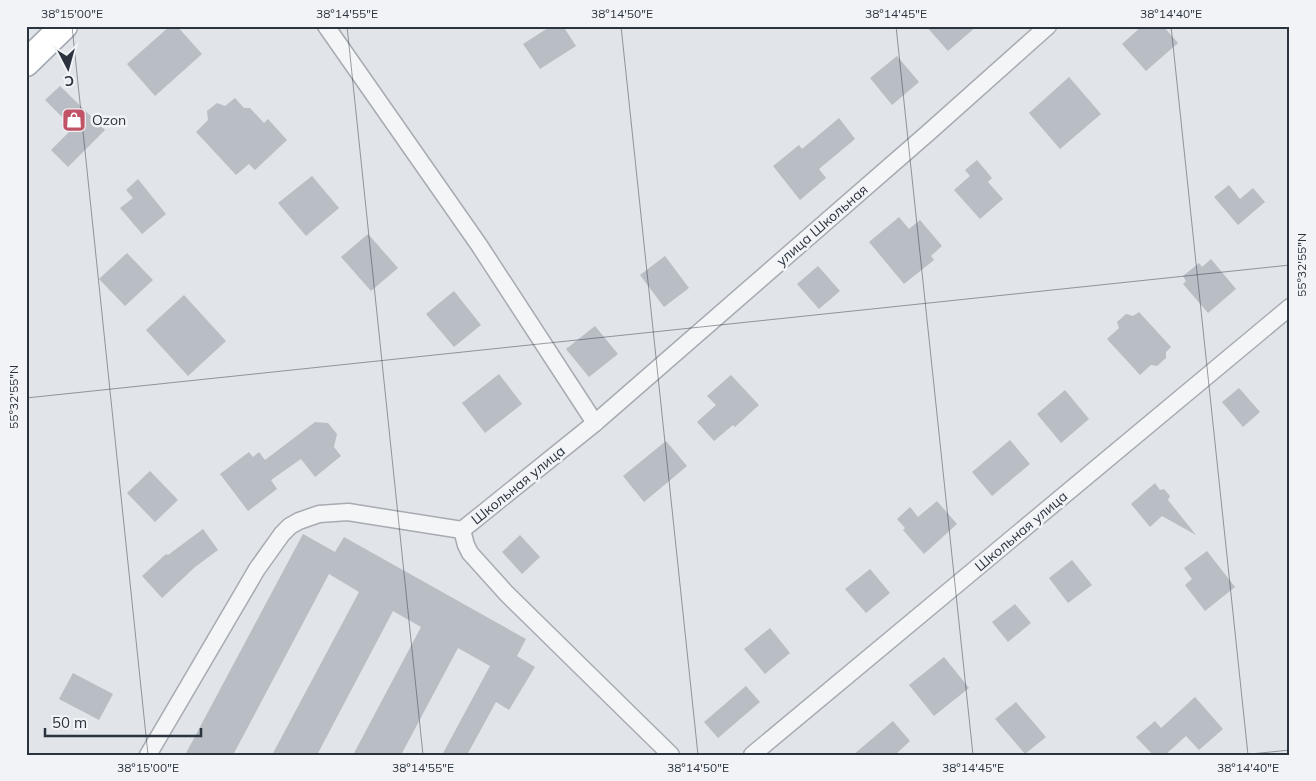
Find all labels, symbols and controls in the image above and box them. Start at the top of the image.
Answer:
text: 38°15'00"E [41,6,103,21]
text: 38°14'55"E [316,6,378,21]
text: 38°14'50"E [591,6,653,21]
text: 38°14'45"E [865,6,927,21]
text: 38°14'40"E [1140,6,1202,21]
north arrow [42,42,92,92]
text: С [64,71,75,90]
shop icon: Ozon [61,107,87,133]
place label: Ozon [92,111,126,129]
street label: улица Школьная [772,180,872,270]
text: 55°32'55"N [1294,233,1309,297]
text: 55°32'55"N [6,365,21,429]
street label: Школьная улица [467,442,569,528]
street label: Школьная улица [971,487,1071,575]
scale bar [45,706,201,738]
text: 50 m [52,713,87,732]
text: 38°15'00"E [117,760,179,775]
text: 38°14'55"E [392,760,454,775]
text: 38°14'50"E [667,760,729,775]
text: 38°14'45"E [942,760,1004,775]
text: 38°14'40"E [1217,760,1279,775]

